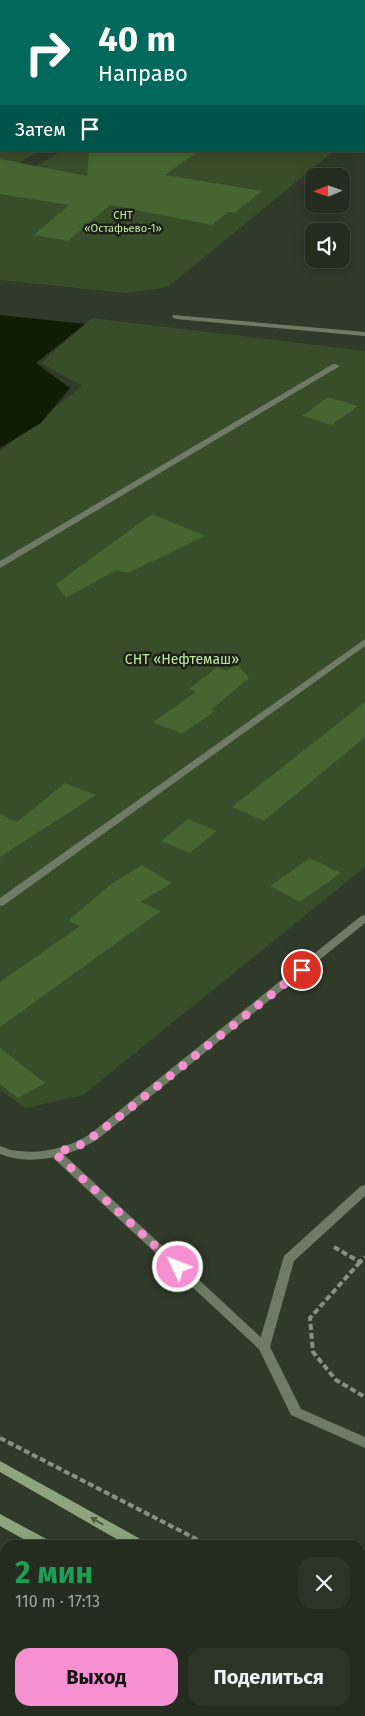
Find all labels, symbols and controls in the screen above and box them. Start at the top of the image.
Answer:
text: 40 m [98,18,176,60]
icon: right [15,20,80,85]
text: Направо [98,60,188,87]
icon: arrive [76,115,104,143]
text: Затем [15,118,66,141]
north arrow [305,168,350,212]
map controls [305,168,350,268]
park label: СНТ «Остафьево-1» [84,209,162,235]
button: sound [305,223,350,268]
park label: СНТ «Нефтемаш» [125,651,239,668]
pin [281,949,323,991]
icon: arrive [288,956,316,984]
position arrow [151,1240,203,1292]
one-way arrow [89,1517,104,1525]
text: 2 мин [15,1555,93,1591]
button: close [298,1557,350,1609]
text: 110 m · 17:13 [15,1592,100,1611]
button: Выход [15,1648,178,1706]
button: Поделиться [188,1648,350,1706]

